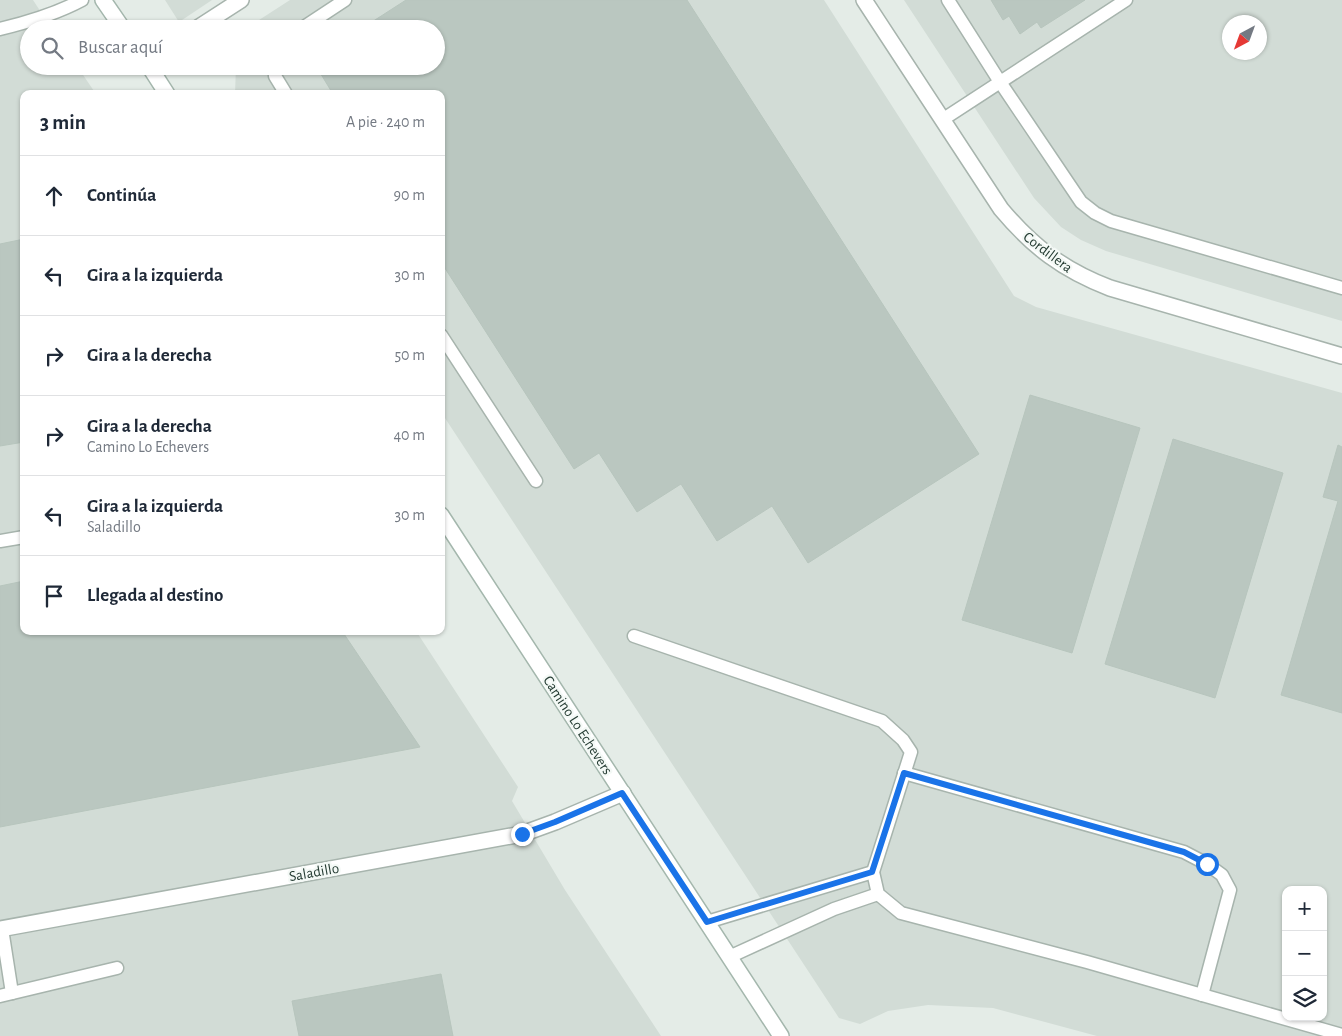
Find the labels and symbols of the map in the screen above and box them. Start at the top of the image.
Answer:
north arrow [1222,15,1267,60]
street label: Cordillera [1020,229,1075,276]
street label: Camino Lo Echevers [540,673,615,777]
route end [511,823,534,846]
route start [1196,853,1219,876]
street label: Saladillo [288,861,340,884]

